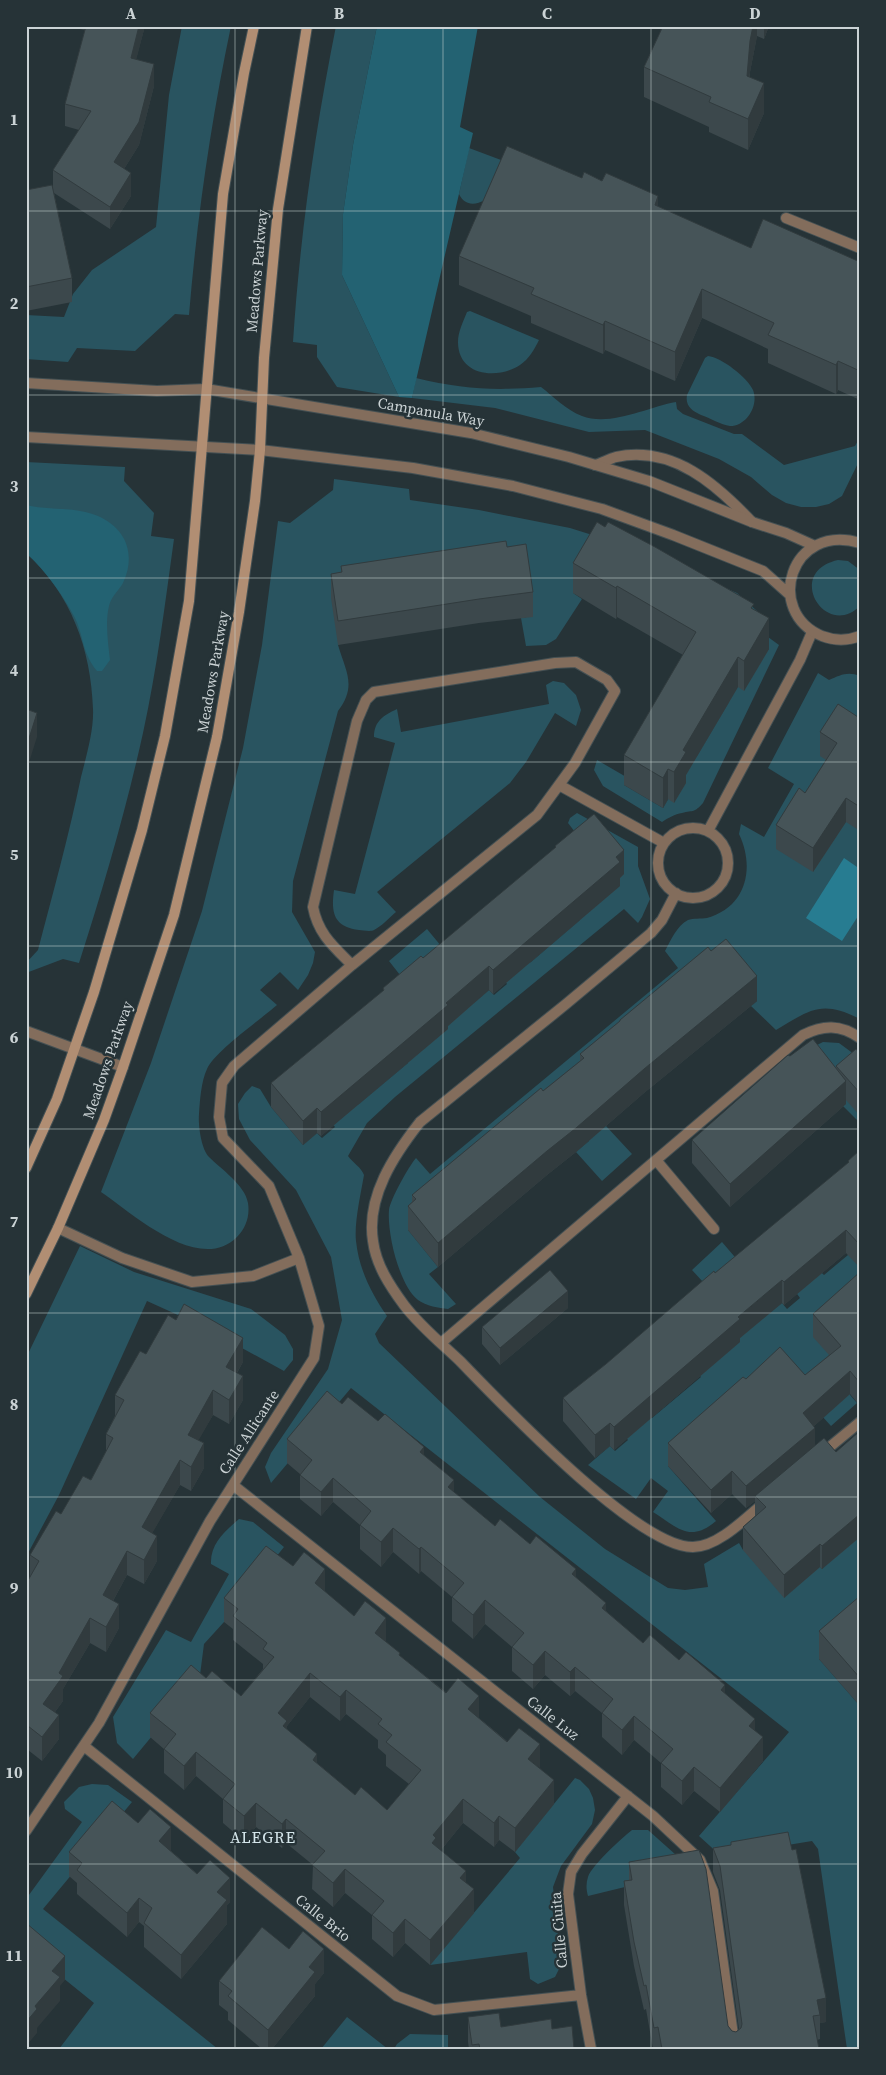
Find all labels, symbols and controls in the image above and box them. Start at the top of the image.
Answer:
text: A [126,2,137,24]
text: B [334,2,345,24]
text: C [542,2,552,24]
text: D [749,2,761,24]
text: 1 [10,108,18,130]
street label: Meadows Parkway [241,208,272,333]
text: 2 [10,292,19,314]
street label: Campanula Way [376,392,486,431]
text: 3 [10,475,19,497]
street label: Meadows Parkway [191,609,234,735]
text: 4 [10,659,19,681]
text: 5 [10,843,19,865]
street label: Meadows Parkway [77,998,138,1122]
text: 6 [10,1026,19,1048]
text: 7 [10,1210,19,1232]
street label: Calle Allicante [213,1385,284,1478]
text: 8 [10,1393,18,1415]
text: 9 [10,1577,19,1599]
street label: Calle Luz [523,1690,584,1745]
text: 10 [5,1761,23,1783]
district label: ALEGRE [230,1826,296,1848]
street label: Calle Brio [291,1889,355,1946]
street label: Calle Ciuita [545,1890,572,1969]
text: 11 [5,1944,23,1966]

